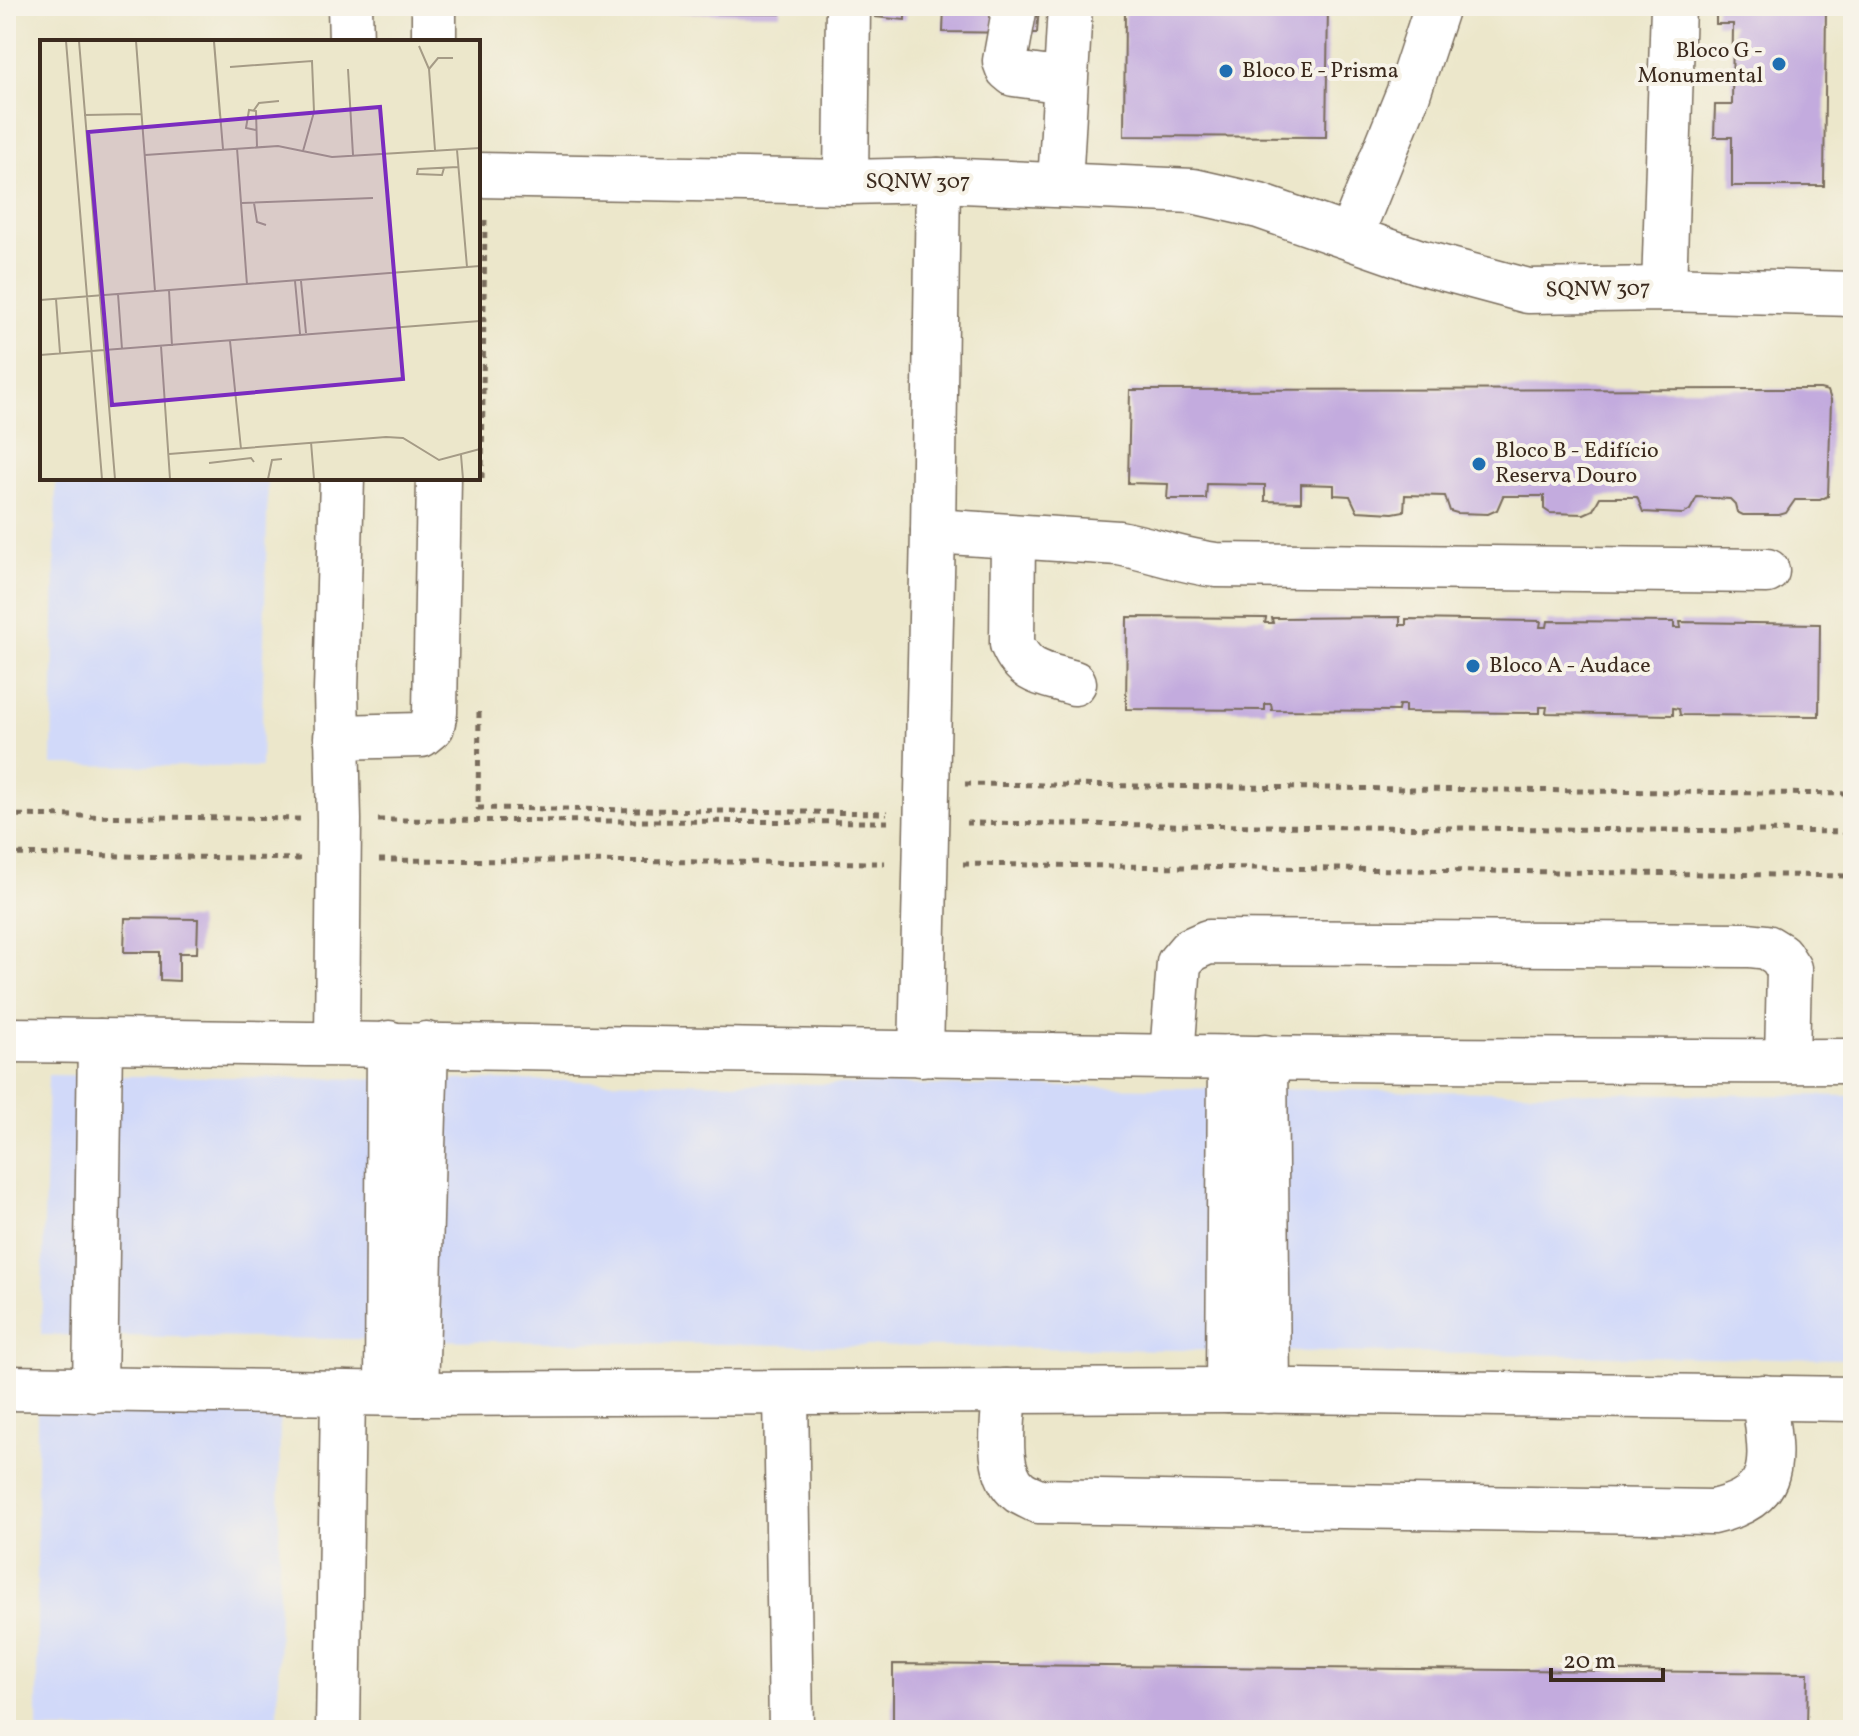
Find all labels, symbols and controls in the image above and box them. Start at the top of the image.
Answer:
place label: Bloco G - Monumental [1637,36,1763,92]
inset map [40,40,480,480]
marker: Bloco G - Monumental [1770,55,1788,73]
place label: Bloco E - Prisma [1242,56,1399,87]
marker: Bloco E - Prisma [1217,62,1235,80]
street label: SQNW 307 [865,167,971,198]
street label: SQNW 307 [1545,274,1651,306]
place label: Bloco B - Edifício Reserva Douro [1495,436,1659,492]
marker: Bloco B - Edifício Reserva Douro [1470,455,1488,473]
place label: Bloco A - Audace [1489,651,1651,682]
marker: Bloco A - Audace [1464,657,1482,675]
scale bar [1551,1632,1663,1682]
text: 20 m [1563,1645,1616,1679]

